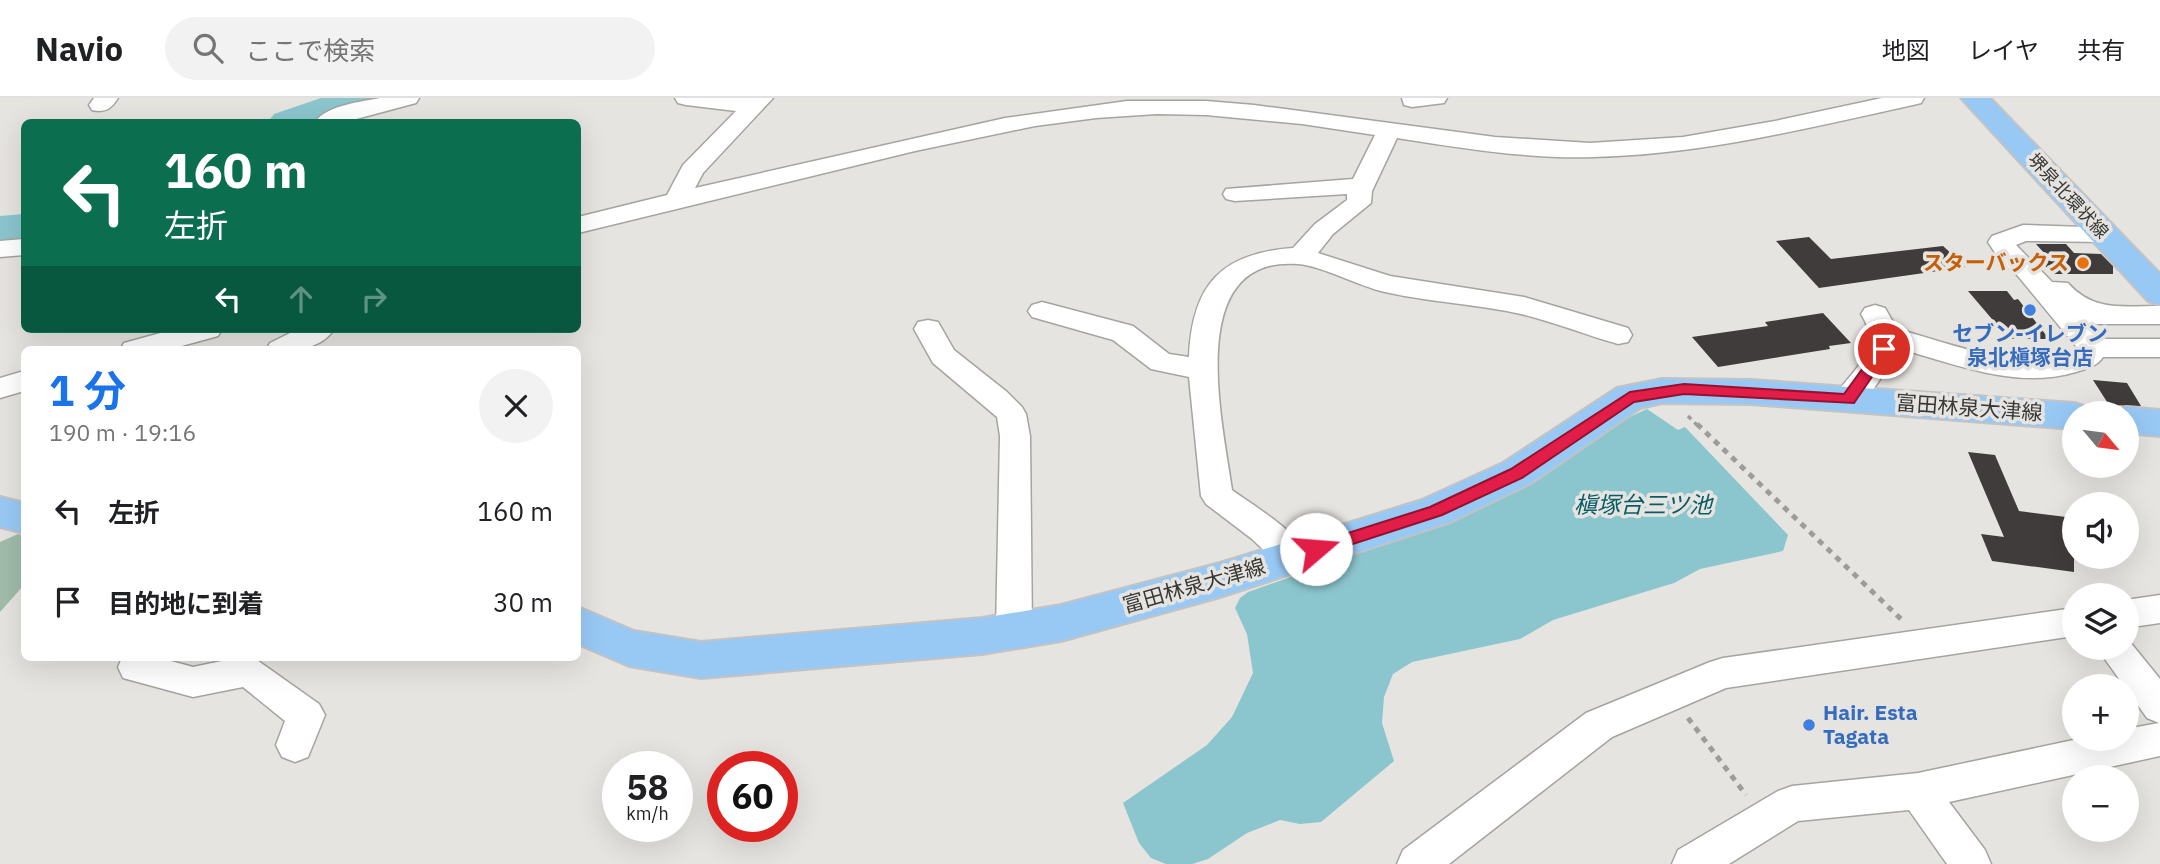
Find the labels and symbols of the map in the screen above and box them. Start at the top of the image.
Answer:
street label: 堺泉北環状線 [2023,148,2114,243]
place label: スターバックス [1923,248,2069,276]
marker: スターバックス [2075,255,2091,271]
marker: セブン-イレブン 泉北槇塚台店 [2022,302,2038,318]
pin [1854,319,1914,379]
place label: セブン-イレブン 泉北槇塚台店 [1952,319,2108,371]
street label: 富田林泉大津線 [1895,388,2043,426]
north arrow [2062,401,2138,478]
water label: 槇塚台三ツ池 [1574,489,1714,519]
position arrow [1279,512,1353,586]
street label: 富田林泉大津線 [1119,551,1268,619]
place label: Hair. Esta Tagata [1823,698,1918,750]
marker: Hair. Esta Tagata [1801,717,1817,733]
speed limit sign: 60 [707,751,798,842]

